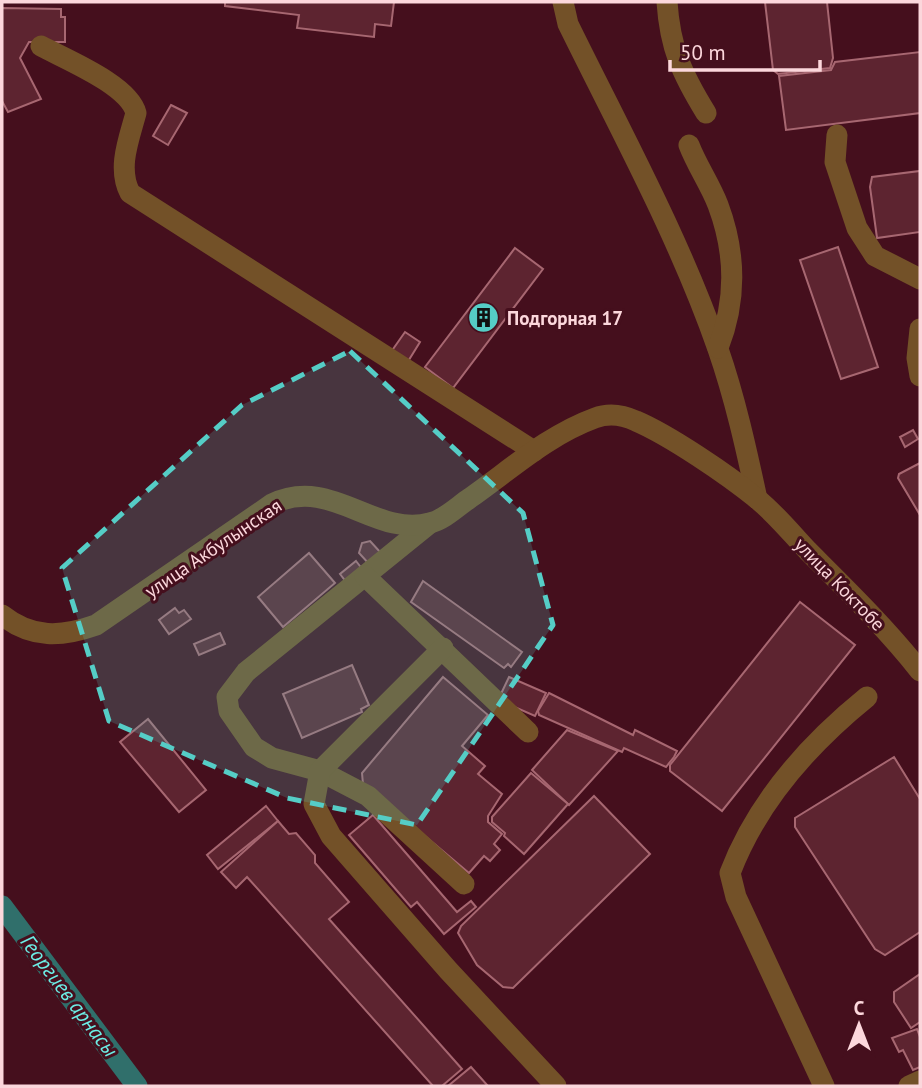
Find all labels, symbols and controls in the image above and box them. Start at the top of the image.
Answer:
scale bar [670,28,820,72]
text: 50 m [680,39,726,66]
building icon: Подгорная 17 [467,301,501,335]
place label: Подгорная 17 [507,306,623,330]
street label: улица Акбулынская [140,493,286,603]
street label: улица Коктобе [790,532,890,636]
water label: Георгиев арнасы [15,929,125,1063]
north arrow [824,990,894,1060]
text: С [854,996,865,1020]

